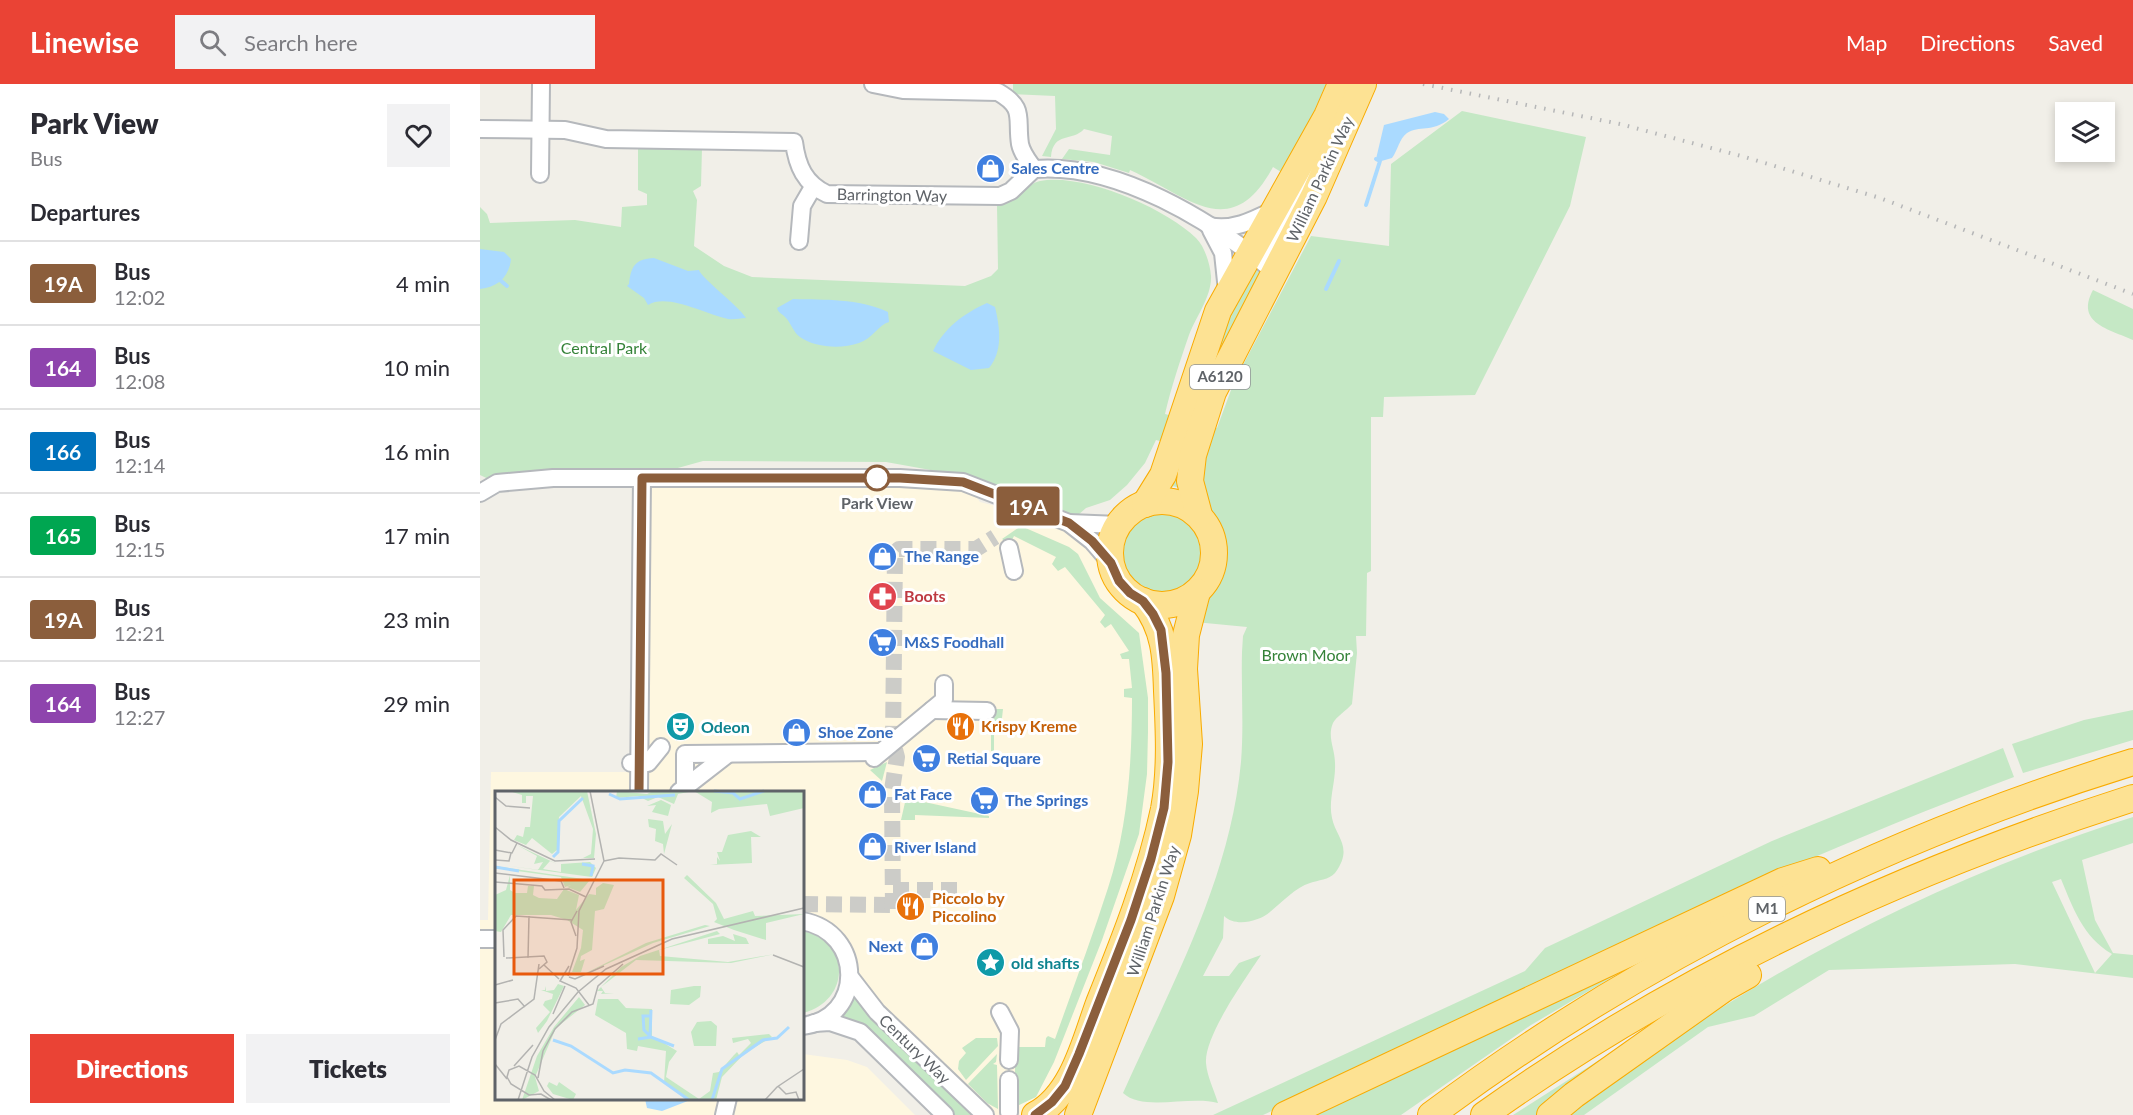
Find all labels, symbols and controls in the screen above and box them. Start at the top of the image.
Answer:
search box [175,15,595,69]
text: Linewise [30,25,139,59]
icon: search [196,26,229,59]
text: Search here [244,29,358,56]
text: Map [1846,30,1887,55]
text: Directions [1920,30,2015,55]
text: Saved [2048,30,2103,55]
map controls [2055,102,2115,162]
button: layers [2055,102,2115,162]
button: heart [387,104,450,167]
text: Park View [30,106,159,140]
street label: William Parkin Way [1282,112,1357,245]
text: Bus [30,146,63,170]
shop icon: Sales Centre [974,152,1006,184]
place label: Sales Centre [1011,158,1100,177]
street label: Barrington Way [837,184,948,205]
text: Departures [30,199,140,226]
text: Bus [114,258,150,285]
text: 4 min [396,270,450,297]
text: 19A [44,271,82,296]
text: 12:02 [114,285,165,309]
park label: Central Park [561,338,648,357]
text: Bus [114,342,150,369]
text: 10 min [383,354,450,381]
text: 164 [45,355,81,380]
road number: A6120 [1190,365,1250,389]
text: 12:08 [114,369,165,393]
text: Bus [114,426,150,453]
text: 16 min [383,438,450,465]
text: 166 [45,439,81,464]
text: 12:14 [114,453,165,477]
marker: Park View [864,465,890,491]
line badge: 19A [994,486,1062,526]
place label: Park View [841,493,913,512]
text: 19A [1009,494,1047,519]
text: Bus [114,510,150,537]
text: 17 min [383,522,450,549]
text: 165 [45,523,81,548]
text: 12:15 [114,537,165,561]
shop icon: The Range [867,540,899,572]
place label: The Range [904,546,980,565]
pharmacy icon: Boots [867,580,899,612]
place label: Boots [904,586,946,605]
text: Bus [114,594,150,621]
text: 23 min [383,606,450,633]
text: 19A [44,607,82,632]
text: 12:21 [114,621,165,645]
supermarket icon: M&S Foodhall [867,626,899,658]
place label: M&S Foodhall [904,632,1004,651]
park label: Brown Moor [1262,645,1351,664]
text: Bus [114,678,150,705]
text: 29 min [383,690,450,717]
text: 164 [45,691,81,716]
text: 12:27 [114,705,165,729]
restaurant icon: Krispy Kreme [944,710,976,742]
theatre icon: Odeon [664,711,696,743]
shop icon: Shoe Zone [781,716,813,748]
place label: Krispy Kreme [981,716,1077,735]
place label: Odeon [701,717,750,736]
place label: Shoe Zone [818,722,894,741]
supermarket icon: Retial Square [910,742,942,774]
place label: Retial Square [947,748,1041,767]
shop icon: Fat Face [857,778,889,810]
place label: Fat Face [894,784,952,803]
supermarket icon: The Springs [968,784,1000,816]
place label: The Springs [1005,790,1088,809]
inset map [495,791,804,1100]
shop icon: River Island [857,831,889,863]
place label: River Island [894,837,976,856]
street label: William Parkin Way [1122,842,1183,979]
place label: Piccolo by Piccolino [932,888,1005,925]
restaurant icon: Piccolo by Piccolino [895,891,927,923]
road number: M1 [1749,897,1785,921]
shop icon: Next [908,930,940,962]
place label: Next [868,936,903,955]
place icon: old shafts [974,947,1006,979]
place label: old shafts [1011,953,1080,972]
street label: Century Way [876,1010,955,1088]
button: Directions [30,1034,234,1103]
button: Tickets [246,1034,450,1103]

